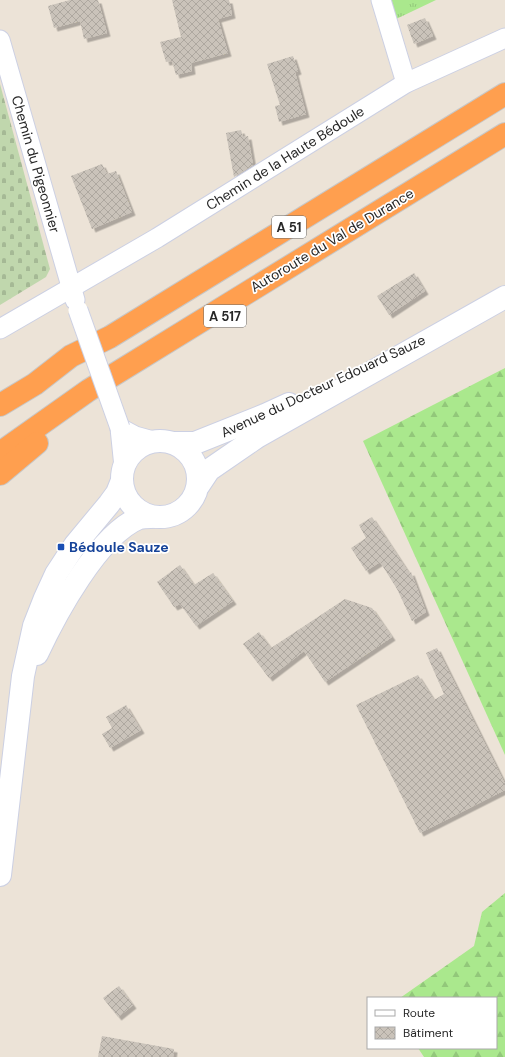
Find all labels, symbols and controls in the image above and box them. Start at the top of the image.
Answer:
street label: Chemin du Pigeonnier [8,93,64,235]
street label: Chemin de la Haute Bédoule [203,102,368,214]
street label: Autoroute du Val de Durance [247,184,417,296]
road number: A 51 [272,216,306,238]
road number: A 517 [204,305,246,327]
street label: Avenue du Docteur Edouard Sauze [218,331,428,441]
place label: Bédoule Sauze [69,538,169,556]
marker: Bédoule Sauze [56,542,66,552]
legend [367,997,497,1049]
text: Route [403,1005,435,1021]
text: Bâtiment [403,1025,454,1041]

